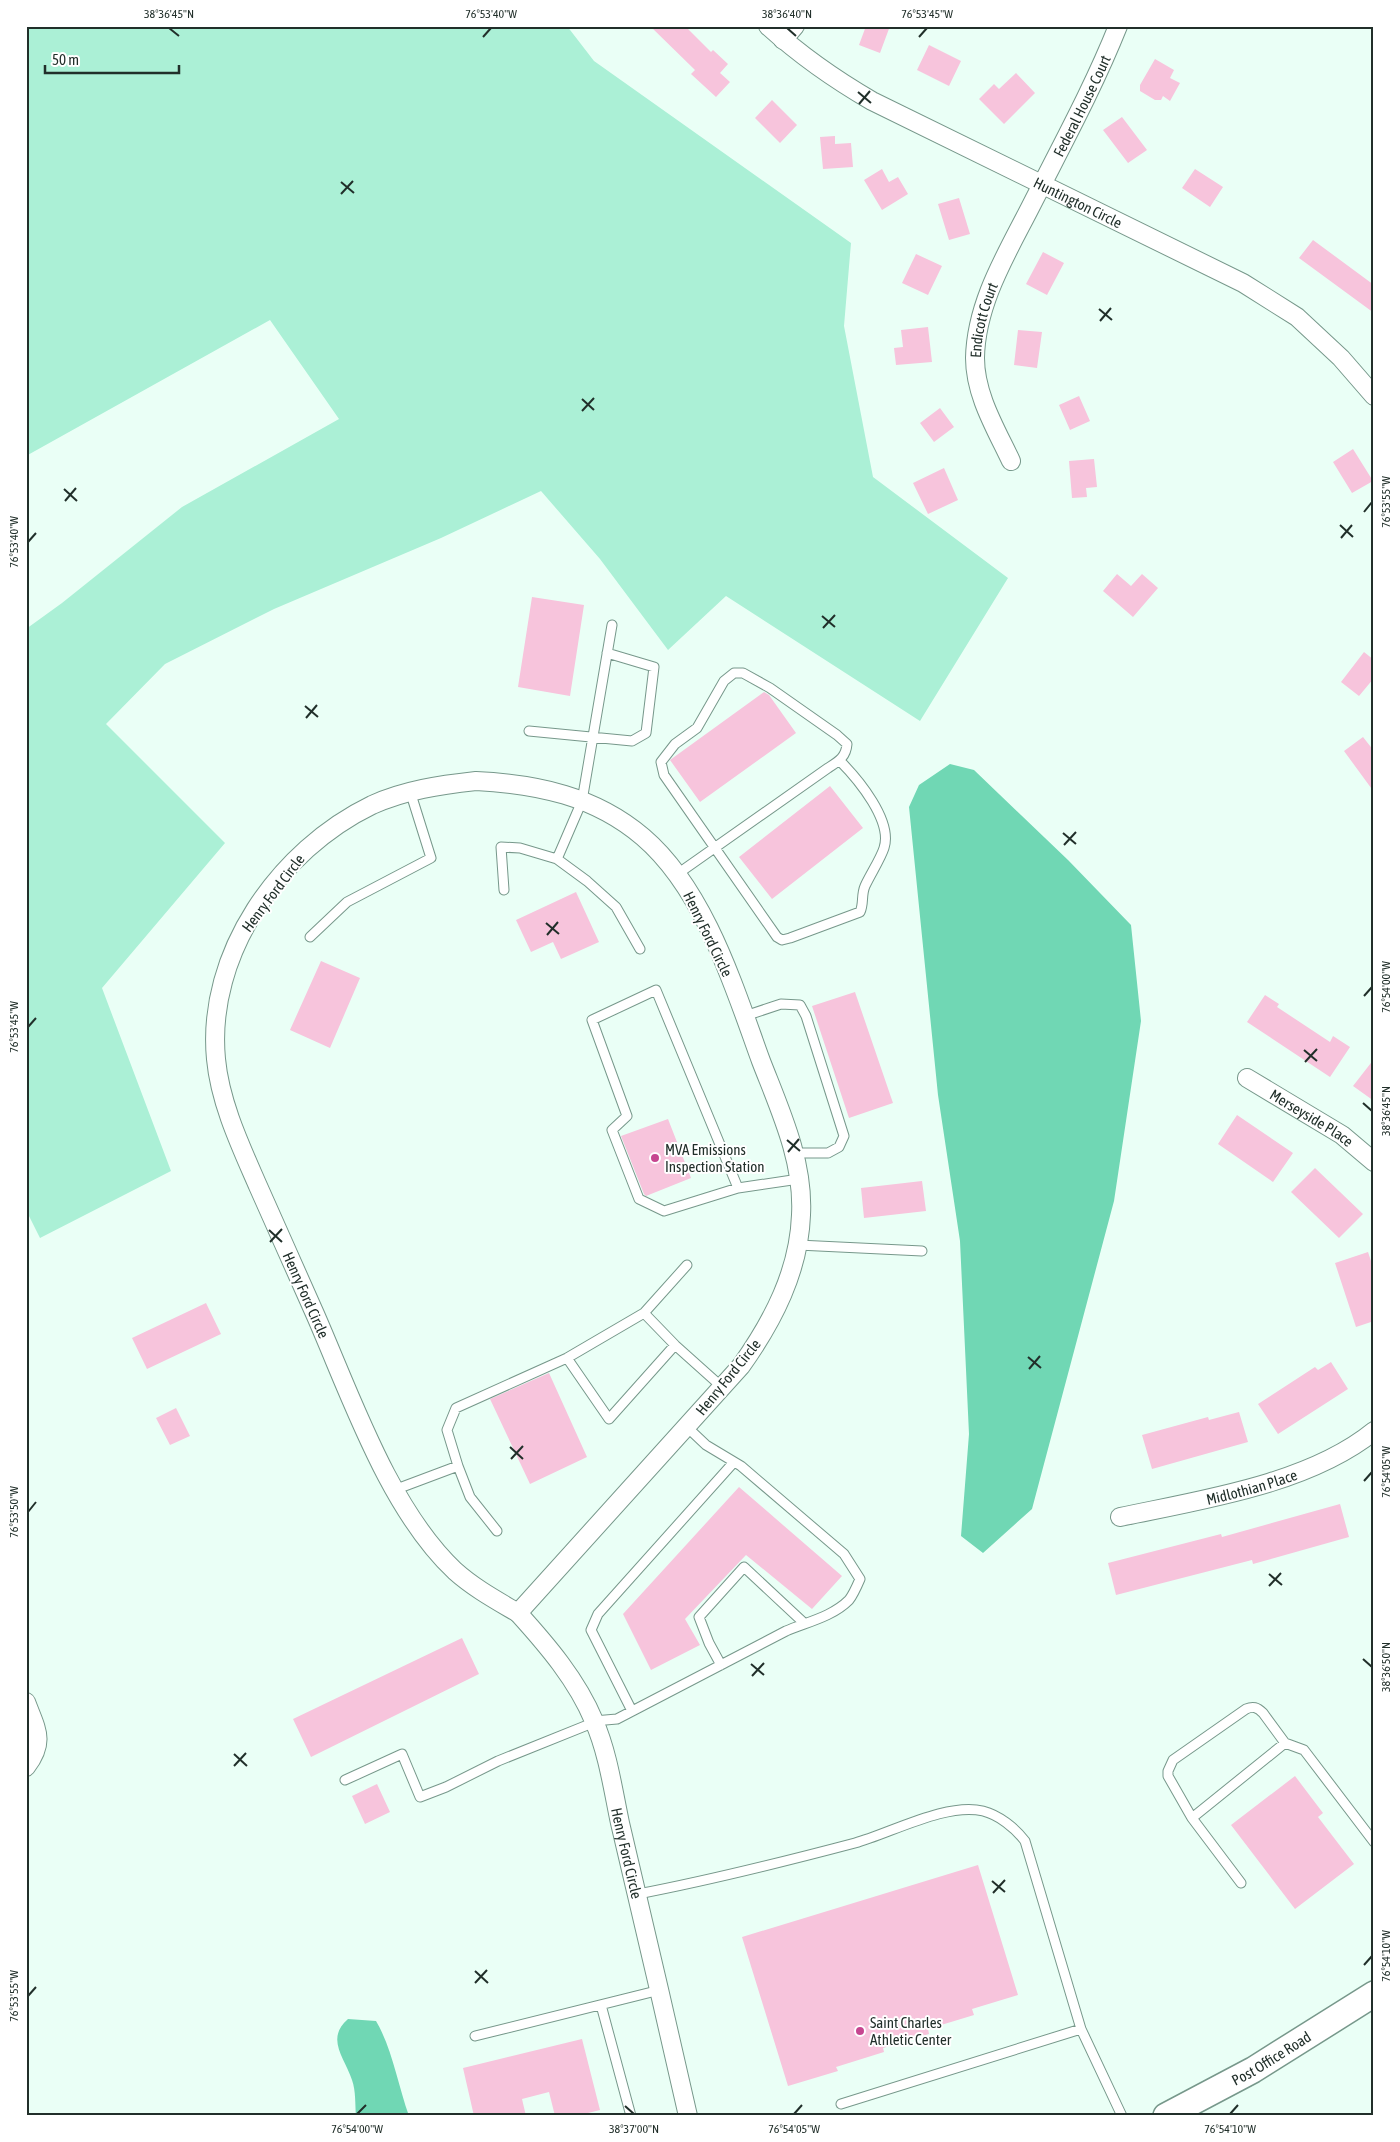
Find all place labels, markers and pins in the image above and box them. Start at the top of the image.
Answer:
place label: MVA Emissions Inspection Station [665,1141,765,1175]
marker: MVA Emissions Inspection Station [649,1152,661,1164]
place label: Saint Charles Athletic Center [870,2014,952,2048]
marker: Saint Charles Athletic Center [854,2025,866,2037]

